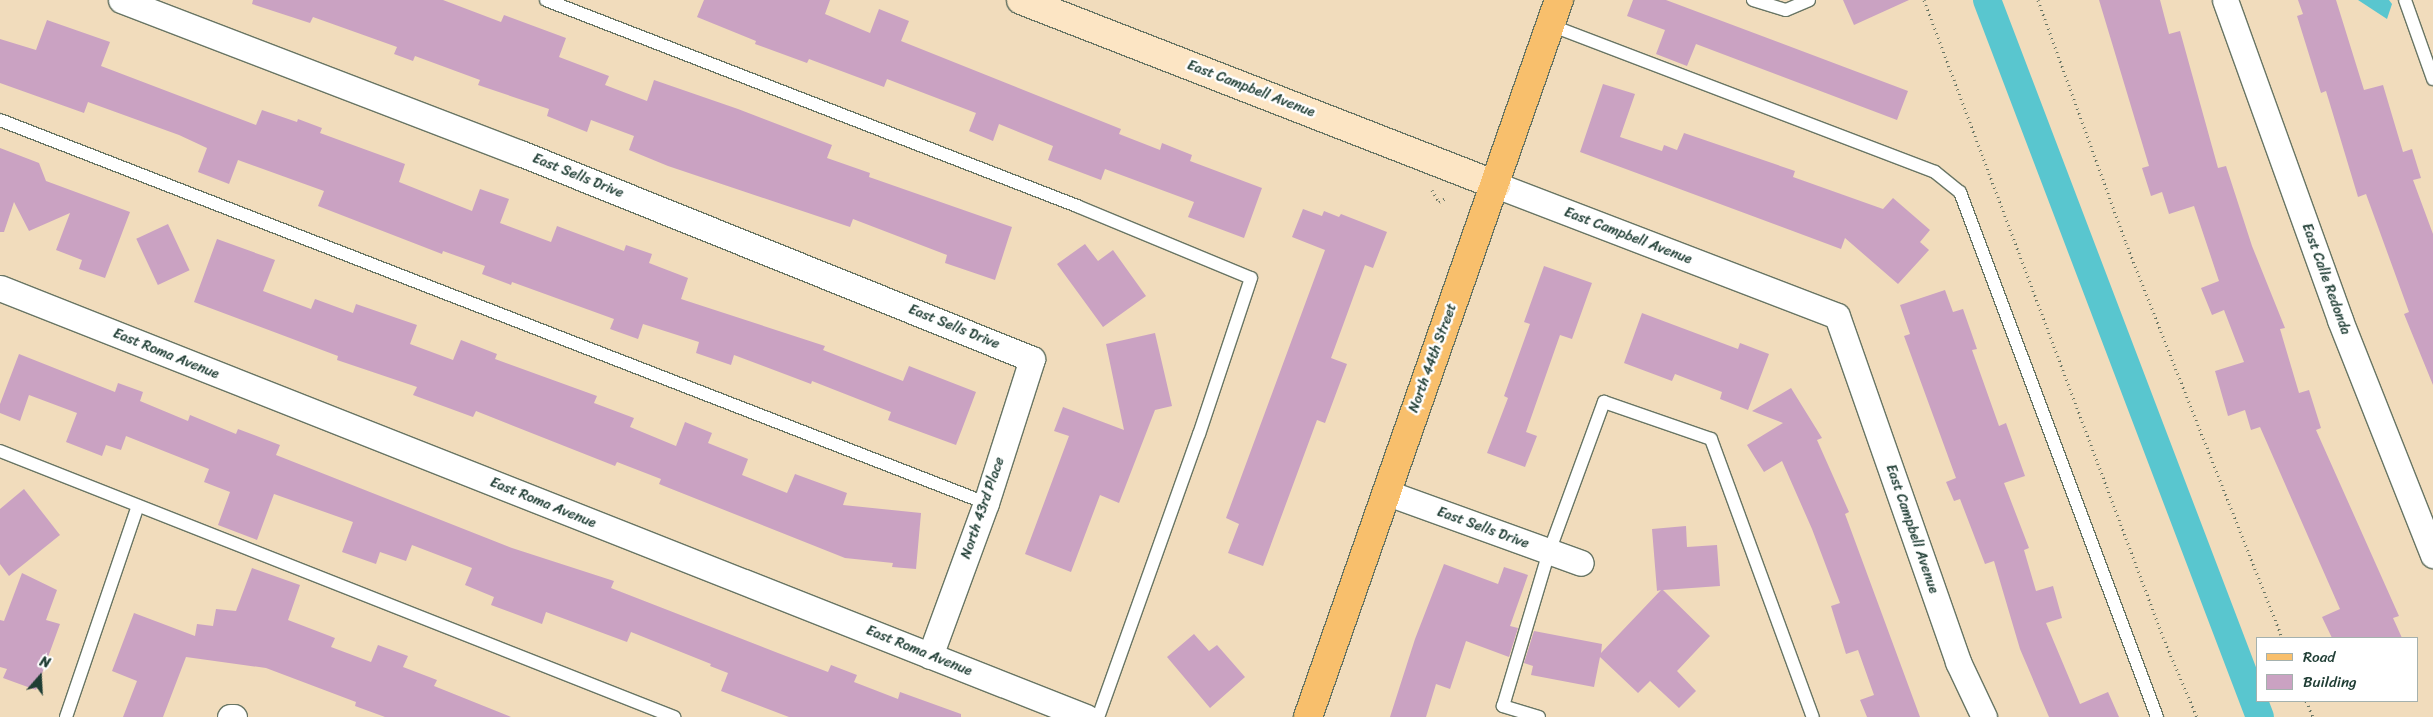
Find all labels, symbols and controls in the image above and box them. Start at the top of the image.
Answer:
street label: East Campbell Avenue [1185,57,1317,121]
street label: East Sells Drive [530,150,626,202]
street label: East Campbell Avenue [1562,204,1694,268]
street label: East Calle Redonda [2298,221,2354,337]
street label: East Sells Drive [906,301,1002,353]
street label: North 44th Street [1405,301,1461,415]
street label: East Roma Avenue [111,325,221,383]
street label: North 43rd Place [958,455,1008,561]
street label: East Campbell Avenue [1882,462,1942,596]
street label: East Roma Avenue [488,474,598,532]
street label: East Sells Drive [1435,504,1531,552]
street label: East Roma Avenue [864,622,974,680]
legend [2256,637,2418,702]
text: Road [2303,644,2335,670]
text: N [36,649,54,676]
north arrow [15,652,65,702]
text: Building [2303,669,2357,695]

